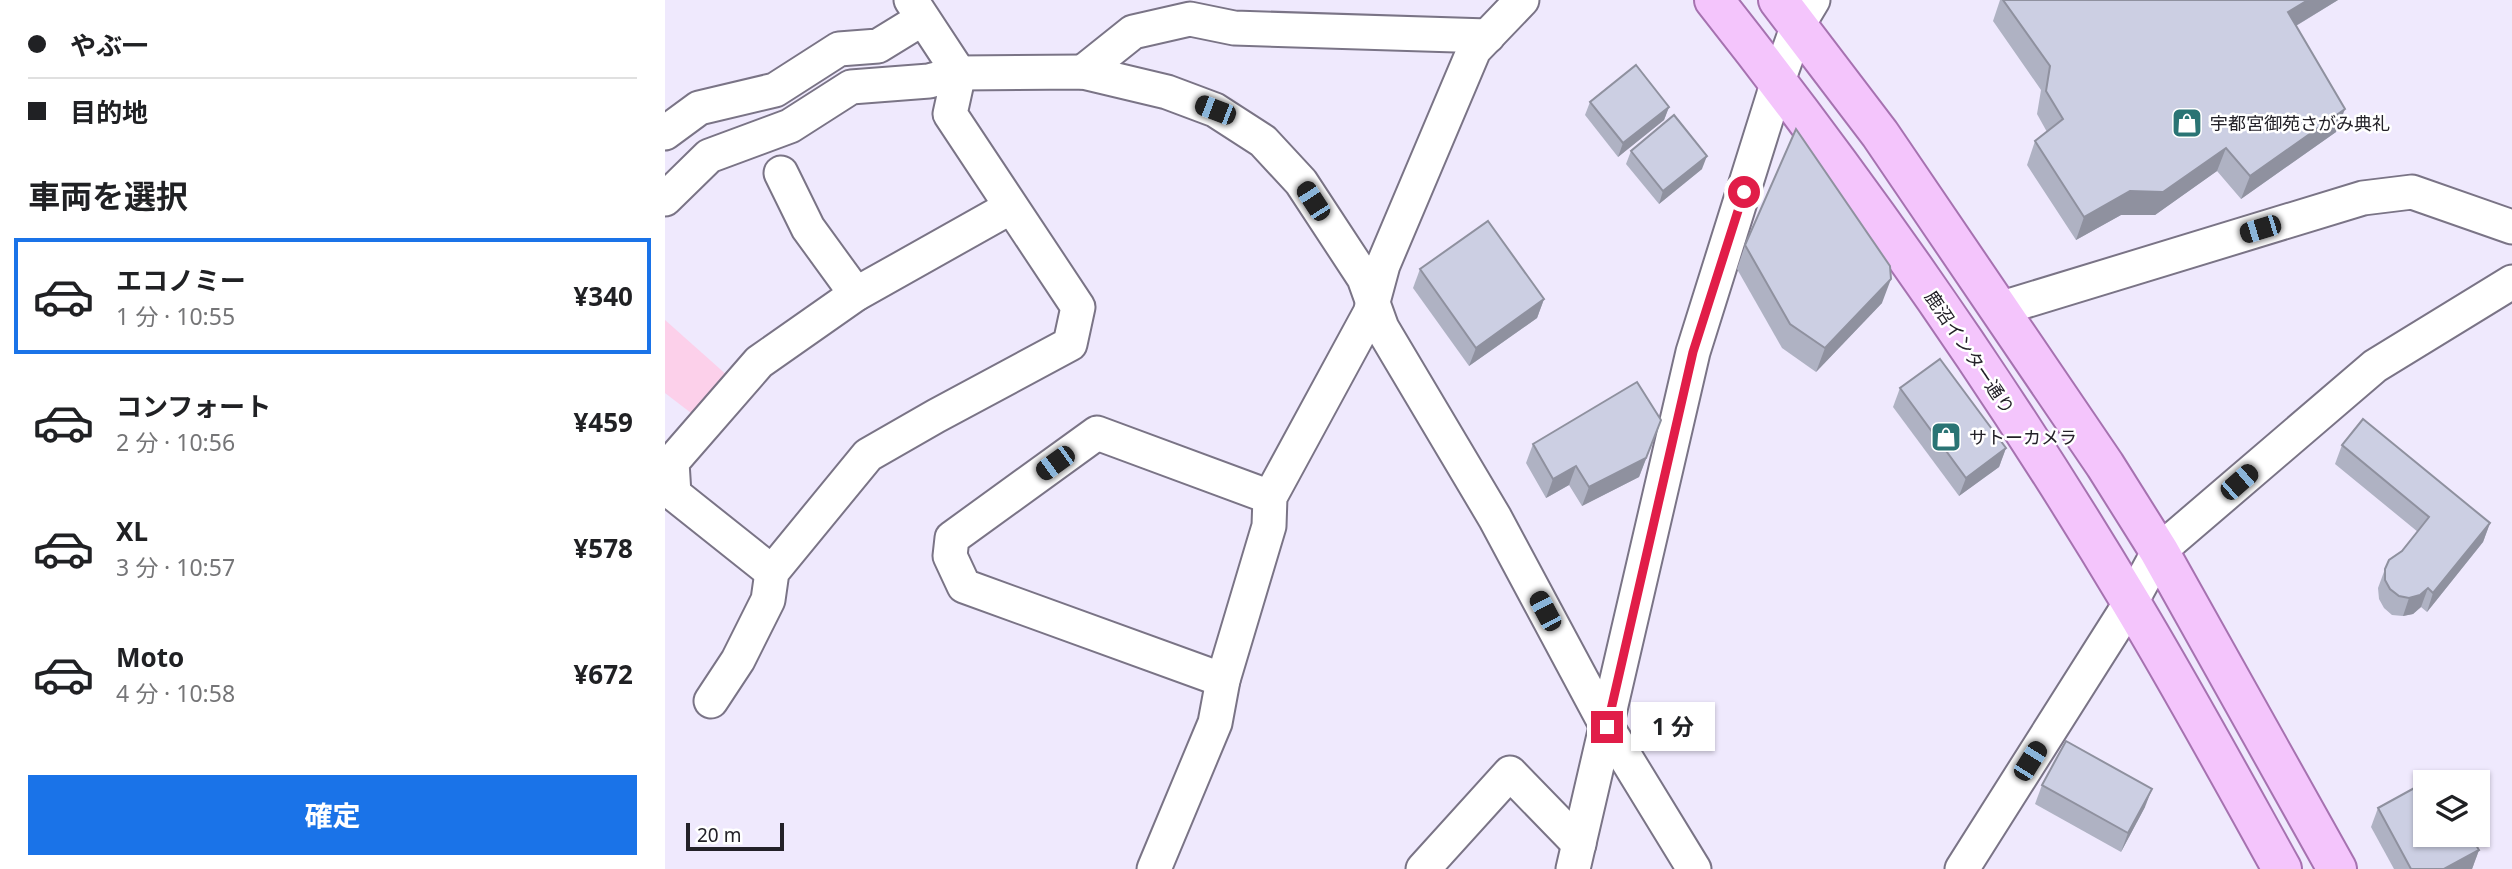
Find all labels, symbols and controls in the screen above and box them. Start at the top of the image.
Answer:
text: やぶ一 [70,27,148,63]
car [1192,93,1239,127]
text: 目的地 [70,94,148,130]
shop icon: 宇都宮御苑さがみ典礼 [2170,106,2204,140]
place label: 宇都宮御苑さがみ典礼 [2210,111,2390,135]
text: 車両を選択 [28,174,188,217]
route start [1728,176,1760,208]
car [1293,178,1334,224]
car [2237,213,2284,245]
text: エコノミー [116,262,246,298]
icon: car [32,265,95,328]
text: ¥340 [574,278,633,314]
street label: 鹿沼インター通り [1920,286,2020,418]
text: 1 分 · 10:55 [116,300,235,332]
text: コンフォート [116,388,271,424]
icon: car [32,391,95,454]
text: ¥459 [574,404,633,440]
shop icon: サトーカメラ [1929,420,1963,454]
place label: サトーカメラ [1969,425,2077,449]
text: 2 分 · 10:56 [116,426,235,458]
car [1032,442,1079,484]
car [2217,460,2262,504]
text: XL [116,513,148,549]
icon: car [32,517,95,580]
text: ¥578 [574,530,633,566]
text: 3 分 · 10:57 [116,551,235,583]
car [1526,588,1565,634]
text: Moto [116,639,184,675]
icon: car [32,643,95,706]
text: ¥672 [574,656,633,692]
text: 4 分 · 10:58 [116,677,235,709]
callout: 1 分 [1632,702,1715,752]
text: 1 分 [1652,710,1694,742]
route end [1591,711,1623,743]
car [2010,738,2051,784]
map controls [2413,770,2490,847]
button: layers [2413,770,2490,847]
button: 確定 [28,775,637,855]
scale bar [686,820,784,852]
text: 20 m [697,822,741,848]

